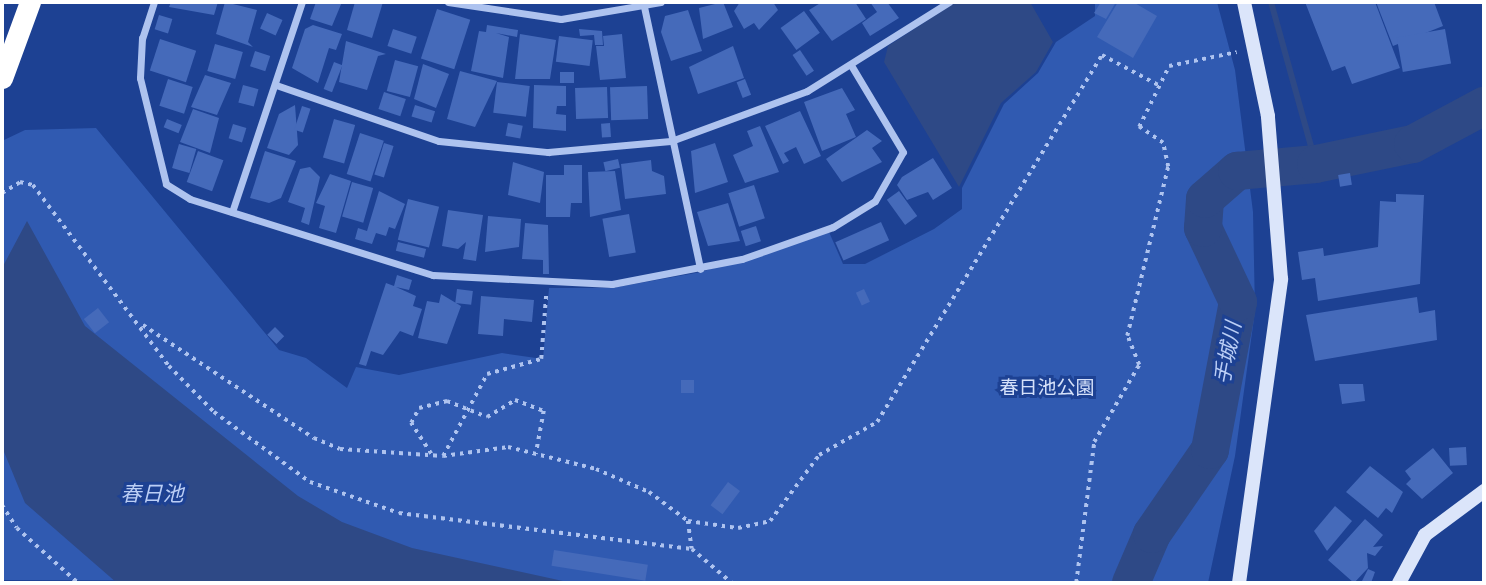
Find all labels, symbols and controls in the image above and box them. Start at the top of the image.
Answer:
water label: 手城川 [1210,320,1246,386]
park label: 春日池公園 [1000,377,1094,399]
water label: 春日池 [121,481,183,507]

